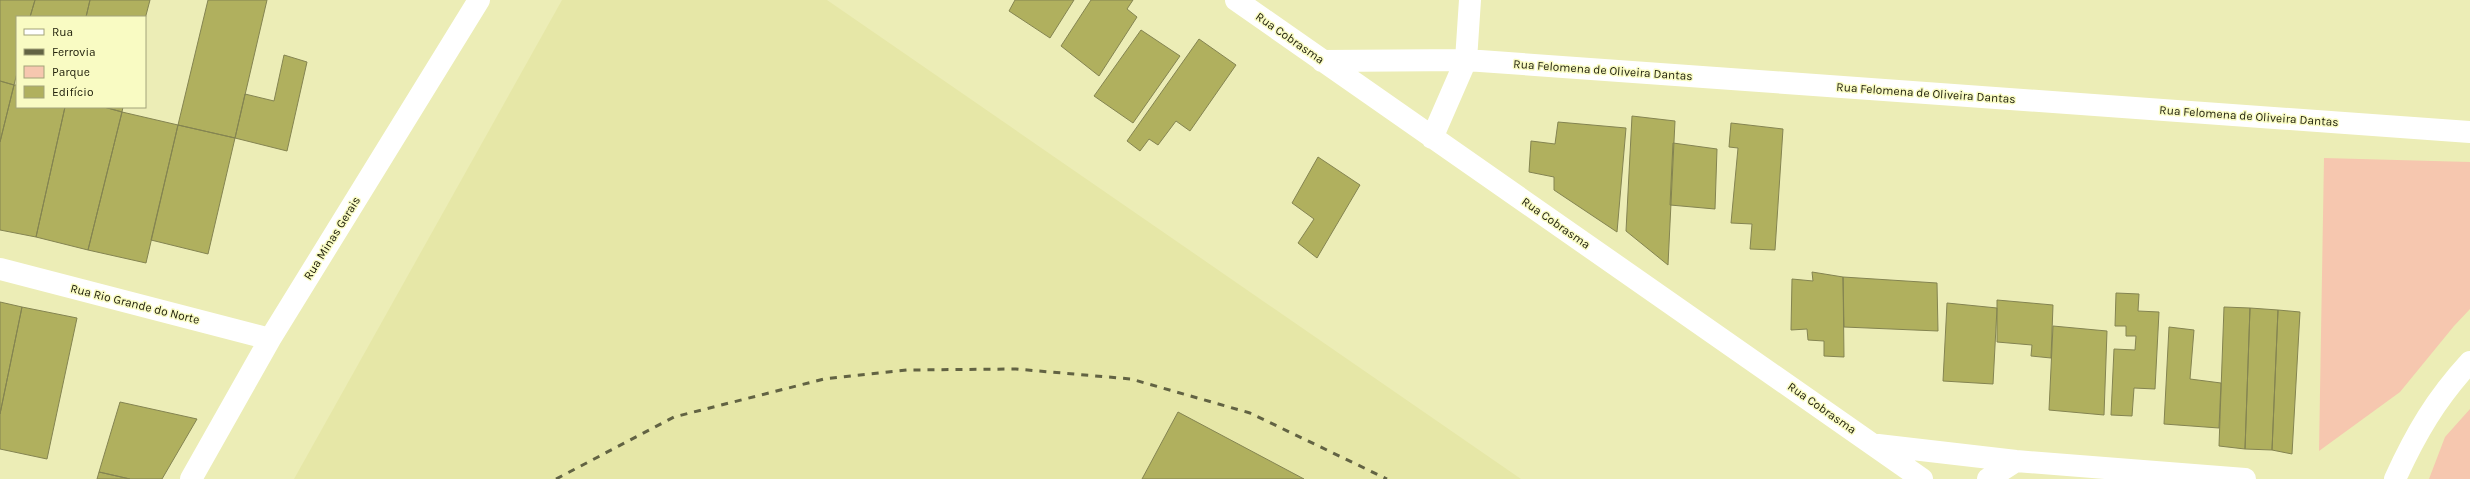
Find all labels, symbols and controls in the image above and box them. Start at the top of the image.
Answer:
street label: Rua Cobrasma [1253,9,1327,67]
legend [16,16,146,108]
text: Rua [52,25,73,39]
text: Ferrovia [52,45,96,59]
street label: Rua Felomena de Oliveira Dantas [1513,57,1693,83]
text: Parque [52,65,90,79]
street label: Rua Felomena de Oliveira Dantas [1836,80,2016,106]
text: Edifício [52,85,93,99]
street label: Rua Felomena de Oliveira Dantas [2159,103,2339,129]
street label: Rua Minas Gerais [301,194,363,282]
street label: Rua Cobrasma [1519,194,1593,252]
street label: Rua Rio Grande do Norte [69,281,201,327]
street label: Rua Cobrasma [1785,379,1859,437]

